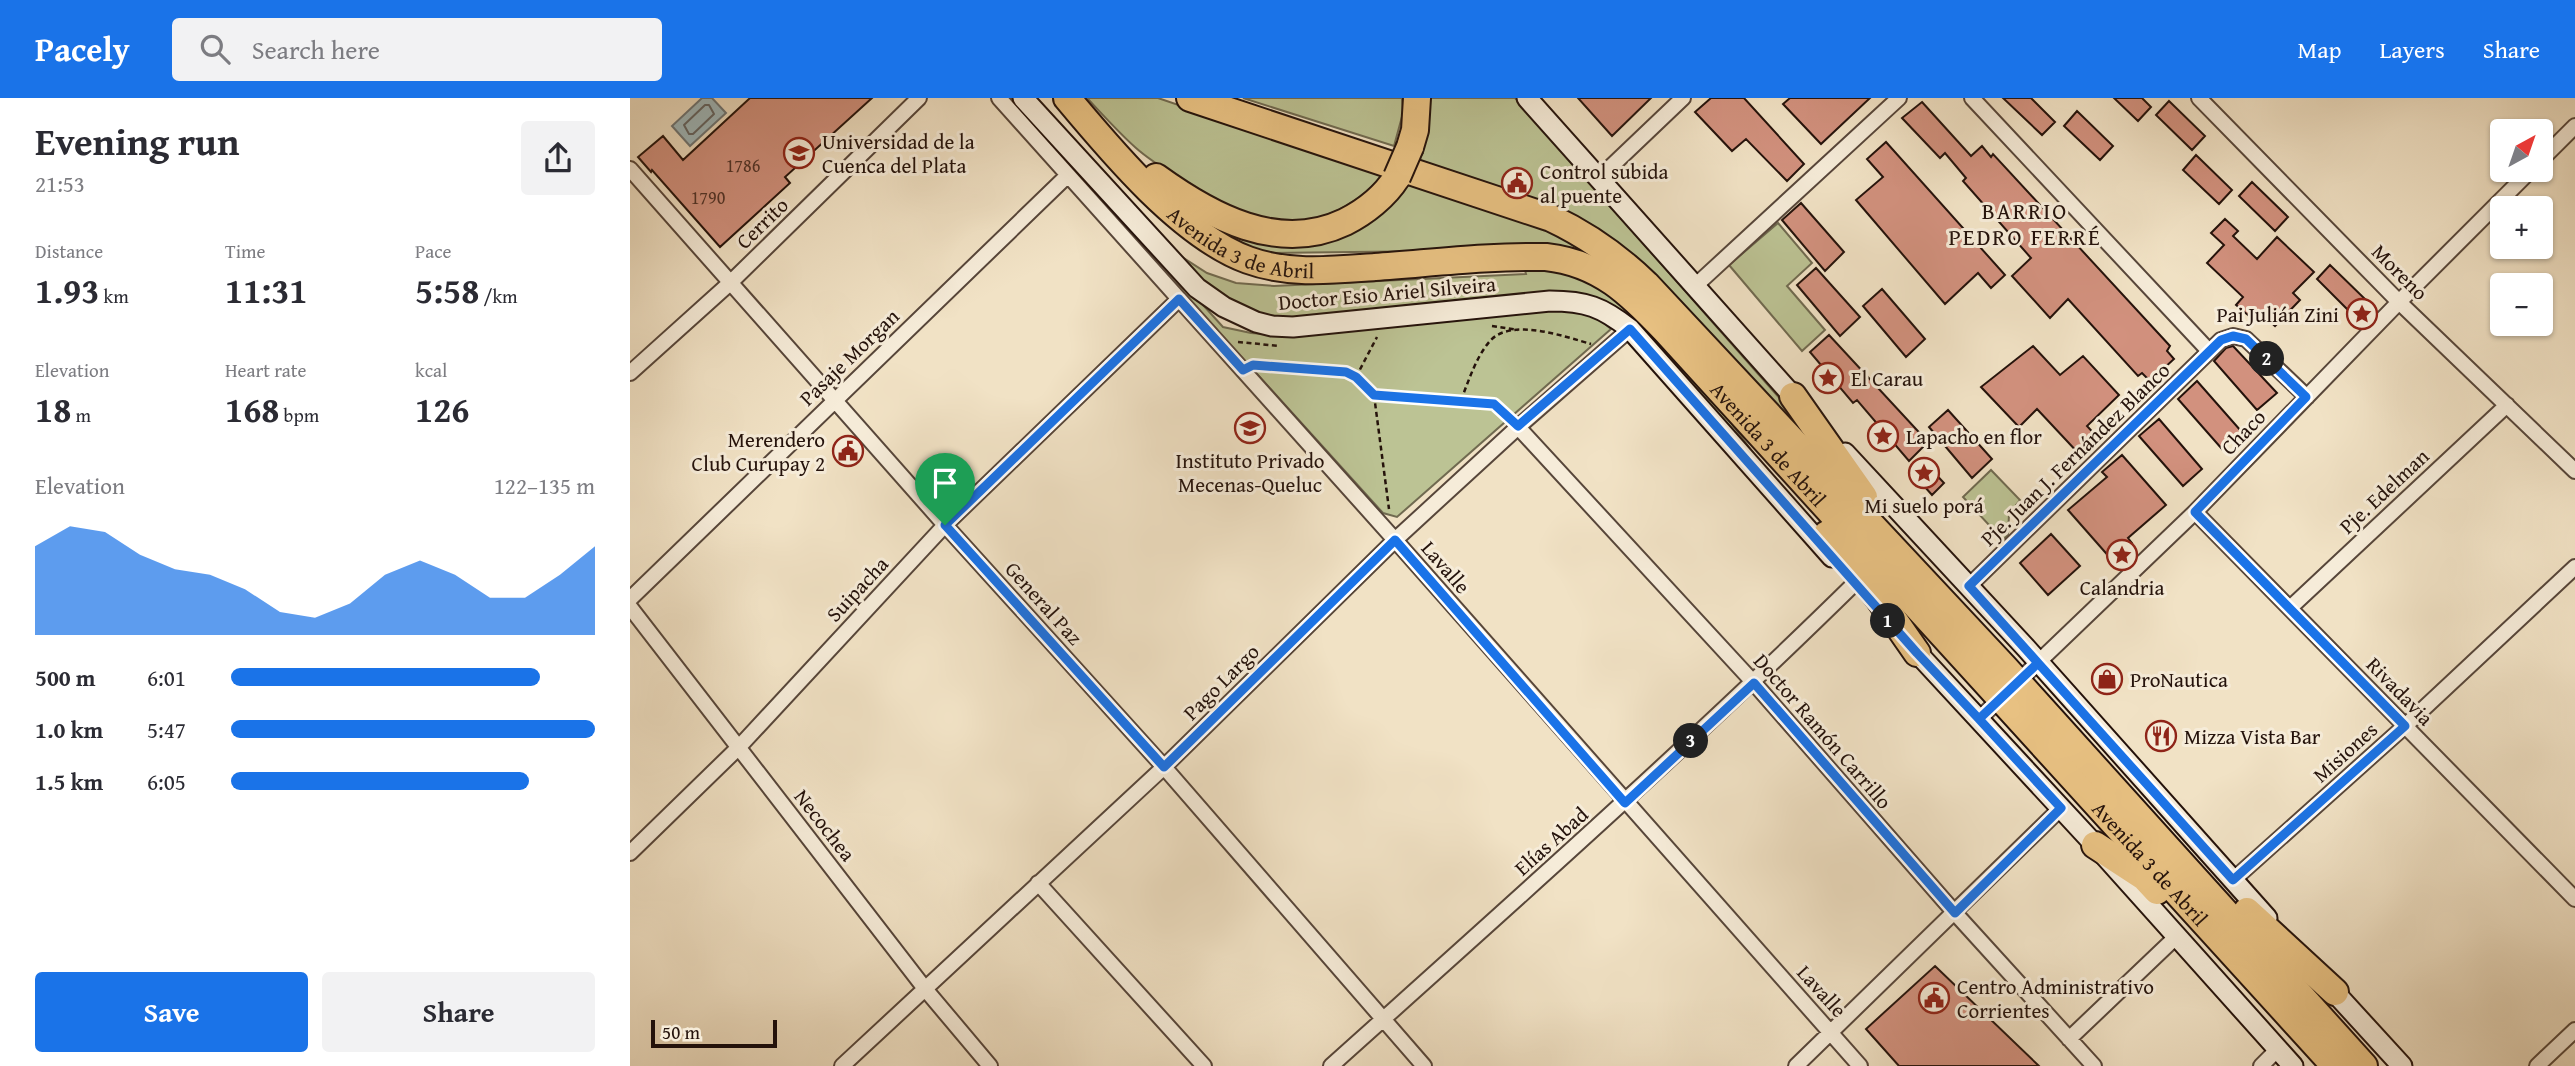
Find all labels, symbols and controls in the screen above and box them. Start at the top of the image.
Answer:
search box [172,18,662,81]
text: Pacely [35,25,130,73]
icon: search [196,30,234,68]
text: Search here [252,30,380,69]
text: Map [2298,32,2341,67]
text: Layers [2379,32,2445,67]
text: Share [2483,32,2540,67]
text: Evening run [35,113,239,169]
north arrow [2490,119,2553,182]
map controls [2490,119,2553,336]
button: share [521,121,595,195]
place label: Universidad de la Cuenca del Plata [822,126,975,181]
school or university icon: Universidad de la Cuenca del Plata [782,136,816,170]
house number: 1786 [726,152,760,179]
place label: Control subida al puente [1540,156,1669,211]
public building icon: Control subida al puente [1500,166,1534,200]
text: 21:53 [35,167,85,200]
house number: 1790 [691,184,726,211]
street label: Cerrito [729,190,795,256]
district label: BARRIO PEDRO FERRÉ [1948,194,2102,253]
button: + [2490,196,2553,259]
street label: Avenida 3 de Abril [1161,199,1315,286]
text: Distance [35,237,103,265]
text: Time [225,237,265,265]
text: Pace [415,237,452,265]
street label: Moreno [2365,237,2435,307]
text: 1.93 [35,265,99,316]
text: 11:31 [225,265,307,316]
text: 5:58 [415,265,479,316]
street label: Doctor Esio Ariel Silveira [1277,268,1497,318]
button: − [2490,273,2553,336]
text: km [99,282,129,310]
text: /km [479,282,518,310]
place icon: Pai Julián Zini [2345,297,2379,331]
place label: Pai Julián Zini [2216,299,2339,330]
street label: Pasaje Morgan [792,301,906,413]
pin: 2 [2250,342,2284,376]
text: 2 [2262,344,2271,372]
street label: Pje. Juan J. Fernández Blanco [1973,355,2177,553]
text: Elevation [35,356,109,384]
text: Heart rate [225,356,306,384]
text: kcal [415,356,447,384]
place icon: El Carau [1811,361,1845,395]
place label: El Carau [1851,363,1924,394]
street label: Avenida 3 de Abril [1704,374,1834,513]
text: 18 [35,384,71,435]
text: 168 [225,384,279,435]
text: 126 [415,384,469,435]
text: m [71,401,91,429]
text: bpm [279,401,319,429]
street label: Chaco [2213,402,2273,462]
school or university icon: Instituto Privado Mecenas-Queluc [1233,411,1267,445]
place icon: Lapacho en flor [1866,419,1900,453]
place label: Lapacho en flor [1906,421,2042,452]
place label: Merendero Club Curupay 2 [692,424,825,479]
public building icon: Merendero Club Curupay 2 [831,434,865,468]
street label: Pje. Edelman [2332,441,2436,541]
place label: Instituto Privado Mecenas-Queluc [1175,445,1325,500]
pin [915,453,975,525]
place icon: Mi suelo porá [1907,456,1941,490]
icon: arrive [926,464,964,502]
text: Elevation [35,469,125,502]
text: 122–135 m [494,469,595,502]
place label: Mi suelo porá [1864,490,1984,521]
street label: Lavalle [1414,534,1478,600]
place icon: Calandria [2105,538,2139,572]
street label: Suipacha [819,549,895,629]
street label: General Paz [998,554,1090,652]
place label: Calandria [2080,572,2164,603]
pin: 1 [1870,603,1906,638]
text: 1 [1883,606,1892,634]
street label: Pago Largo [1176,637,1266,727]
street label: Doctor Ramón Carrillo [1747,646,1899,816]
street label: Rivadavia [2359,650,2441,732]
text: 500 m [35,661,96,694]
text: 6:01 [147,661,186,694]
shop icon: ProNautica [2090,662,2124,696]
place label: ProNautica [2130,664,2228,695]
text: 1.0 km [35,713,103,746]
text: 5:47 [147,713,186,746]
street label: Misiones [2306,714,2384,790]
restaurant icon: Mizza Vista Bar [2144,719,2178,753]
place label: Mizza Vista Bar [2184,721,2321,752]
pin: 3 [1674,724,1708,758]
text: 3 [1686,726,1695,754]
text: 1.5 km [35,765,103,798]
text: 6:05 [147,765,186,798]
street label: Necochea [787,782,863,868]
street label: Avenida 3 de Abril [2085,794,2216,933]
street label: Elías Abad [1507,799,1595,883]
street label: Lavalle [1790,958,1854,1024]
place label: Centro Administrativo Corrientes [1957,971,2154,1026]
button: Save [35,972,308,1052]
button: Share [322,972,595,1052]
public building icon: Centro Administrativo Corrientes [1917,981,1951,1015]
scale bar [651,1017,777,1049]
text: 50 m [662,1018,700,1046]

